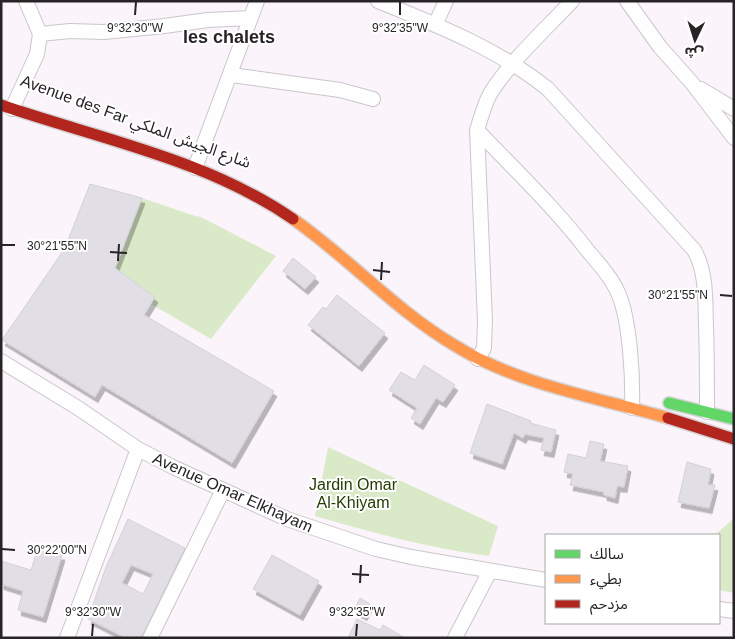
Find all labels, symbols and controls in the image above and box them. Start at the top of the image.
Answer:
north arrow [670,15,720,65]
text: 9°32'30"W [107,21,164,35]
text: 9°32'35"W [372,21,429,35]
district label: les chalets [183,27,275,47]
text: ش [684,44,704,62]
street label: Avenue des Far شارع الجيش الملكي [17,72,253,175]
text: 30°21'55"N [27,239,87,253]
text: 30°21'55"N [648,288,708,302]
street label: Avenue Omar Elkhayam [150,449,315,535]
park label: Jardin Omar Al-Khiyam [309,476,398,511]
legend [545,534,720,624]
text: 30°22'00"N [27,543,87,557]
text: سالك [590,545,624,562]
text: بطيء [590,570,622,590]
text: مزدحم [590,595,628,615]
text: 9°32'30"W [65,605,122,619]
text: 9°32'35"W [329,605,386,619]

